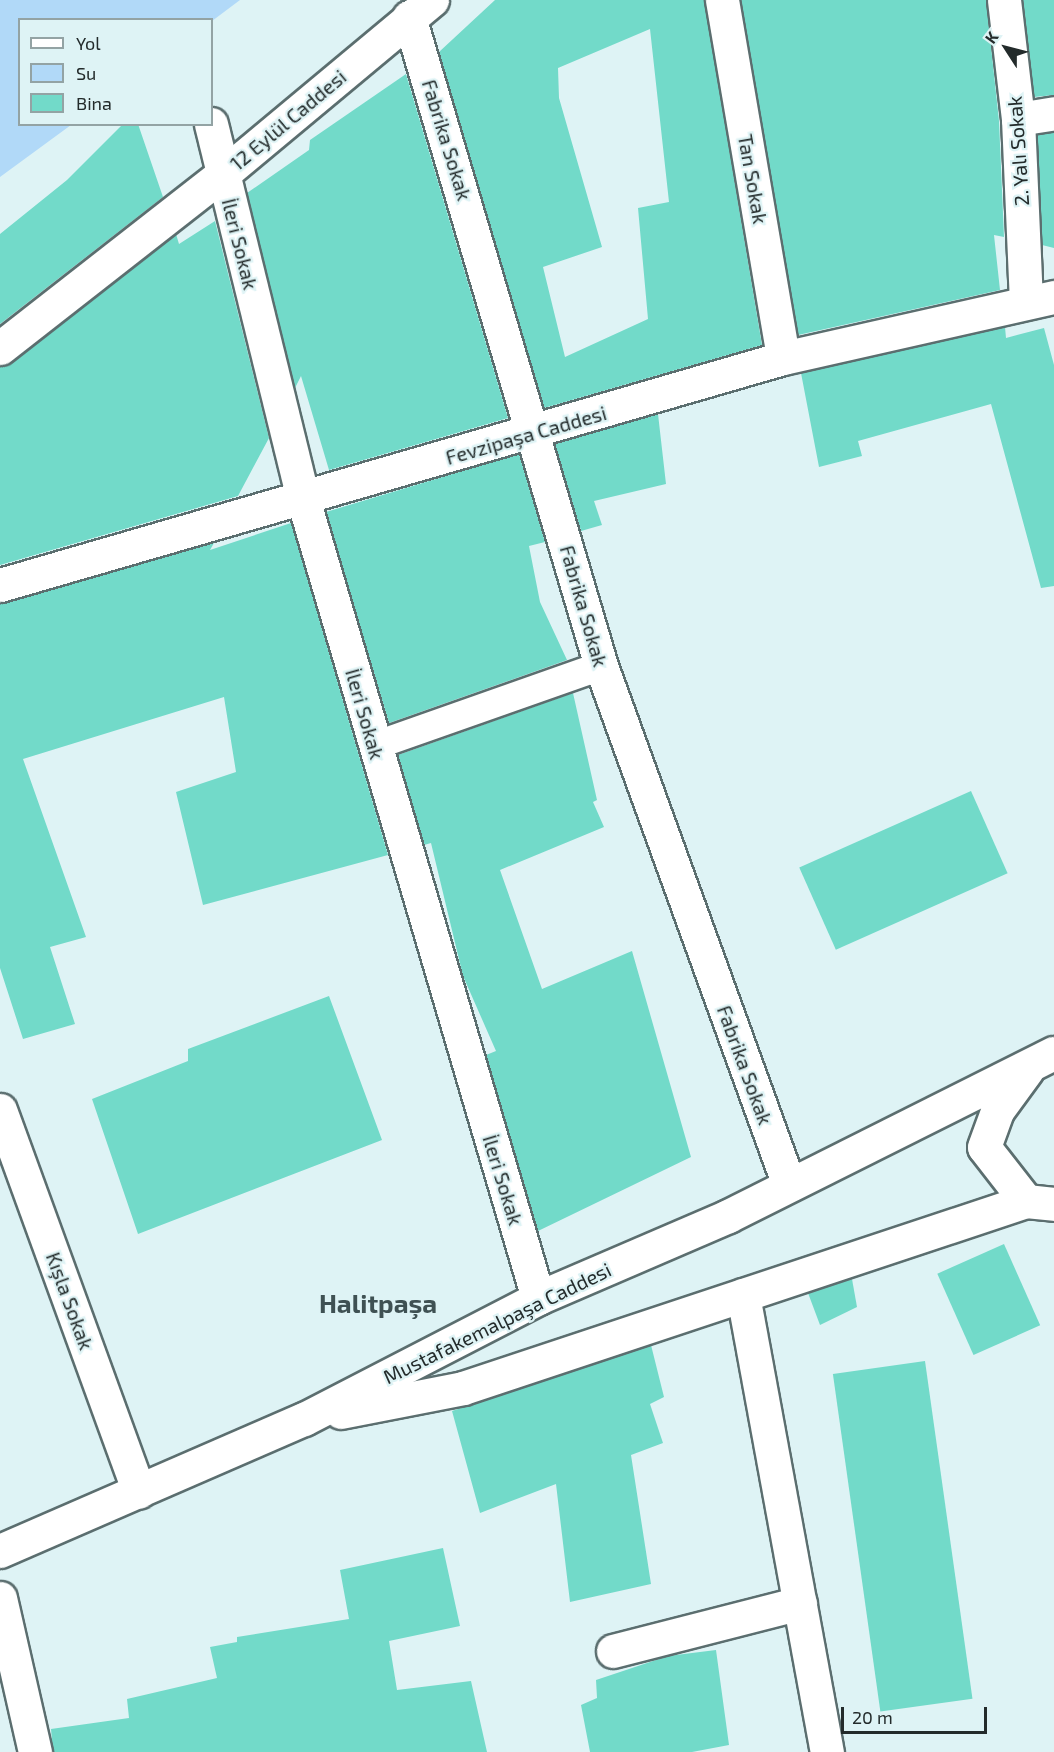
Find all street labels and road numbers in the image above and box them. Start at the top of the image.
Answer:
street label: 12 Eylül Caddesi [225,64,351,176]
street label: Fabrika Sokak [417,77,477,203]
street label: 2. Yalı Sokak [1002,95,1034,207]
street label: Tan Sokak [733,132,773,226]
street label: İleri Sokak [217,196,263,292]
street label: Fevzipaşa Caddesi [443,401,609,469]
street label: Fabrika Sokak [555,543,613,669]
street label: İleri Sokak [341,666,389,762]
street label: Fabrika Sokak [712,1002,778,1128]
street label: İleri Sokak [478,1132,528,1228]
street label: Kışla Sokak [41,1249,99,1353]
street label: Mustafakemalpaşa Caddesi [379,1257,615,1389]

